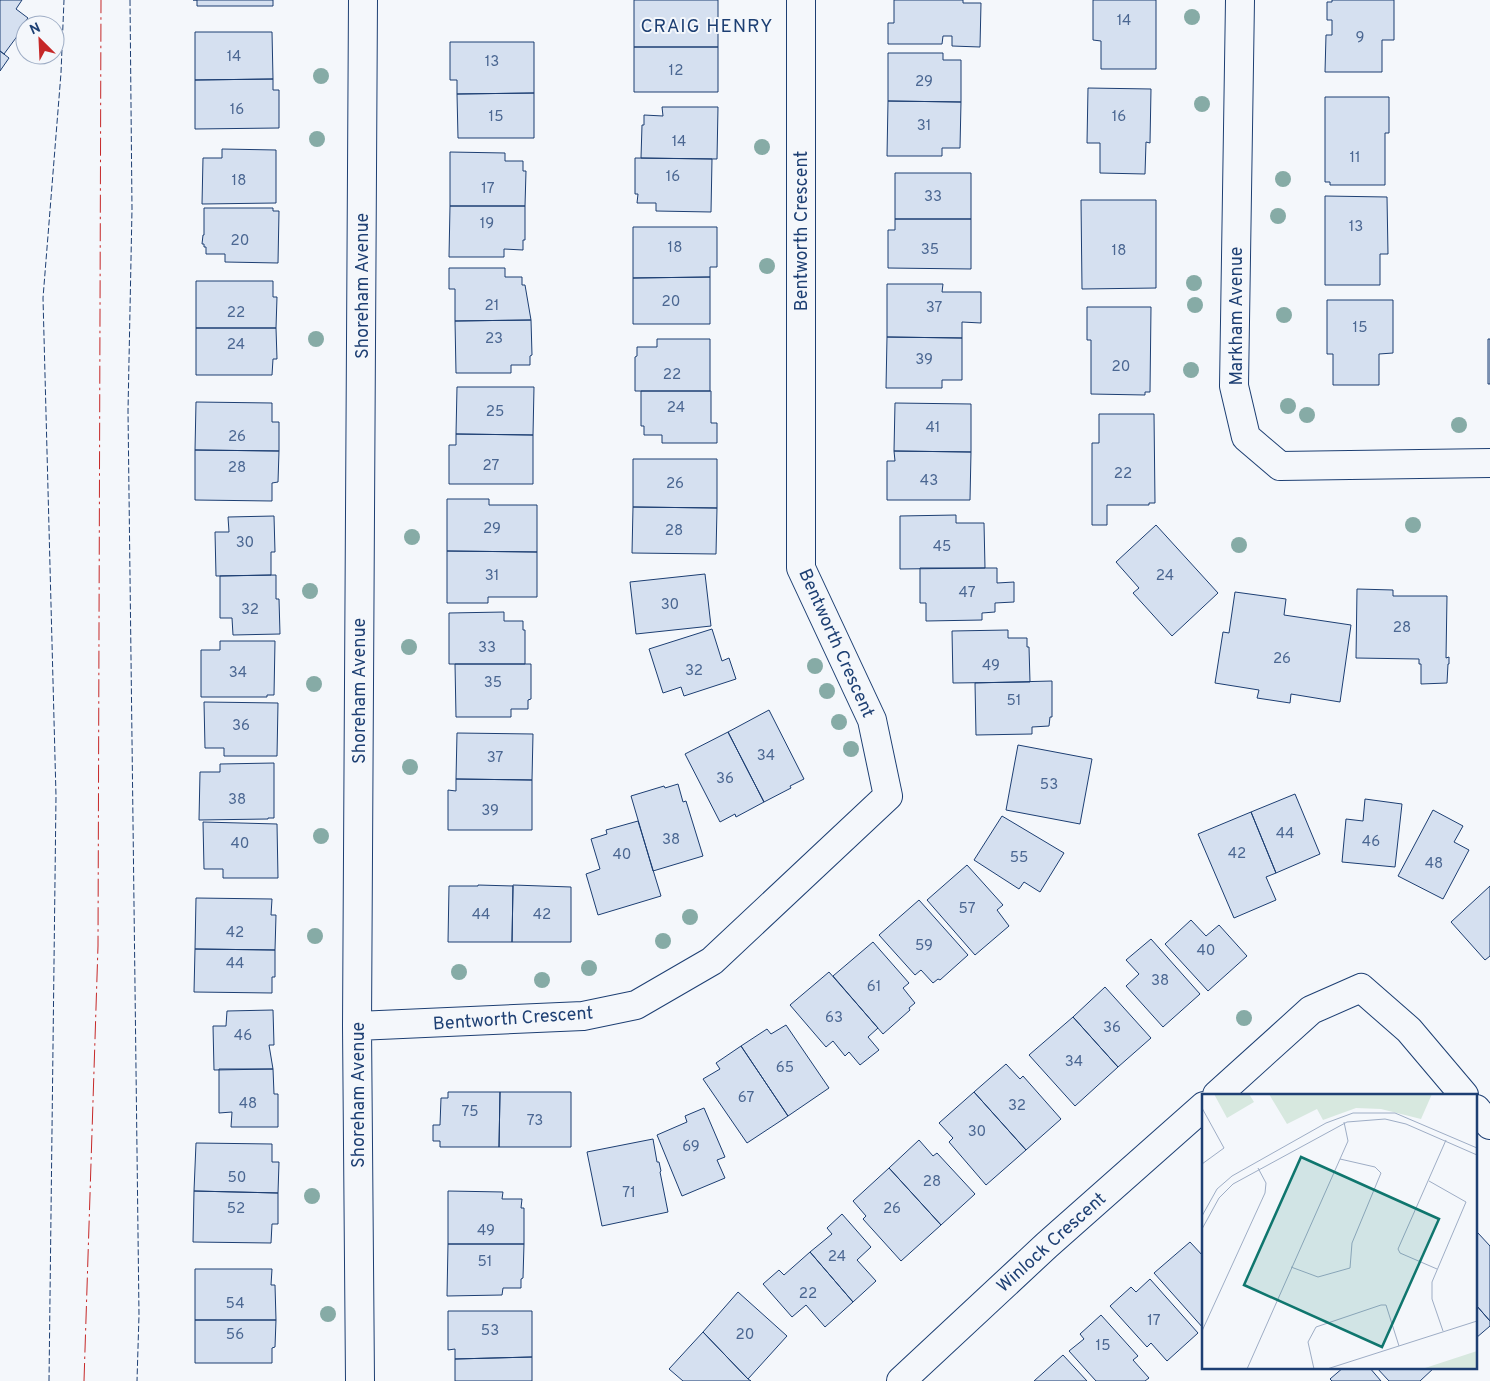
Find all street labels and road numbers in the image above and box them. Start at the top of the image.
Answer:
street label: Bentworth Crescent [791,151,814,311]
street label: Shoreham Avenue [352,213,375,359]
street label: Markham Avenue [1226,247,1249,385]
street label: Bentworth Crescent [792,566,879,722]
street label: Shoreham Avenue [349,618,372,764]
street label: Bentworth Crescent [432,1002,594,1037]
street label: Shoreham Avenue [348,1022,371,1168]
street label: Winlock Crescent [993,1188,1111,1298]

